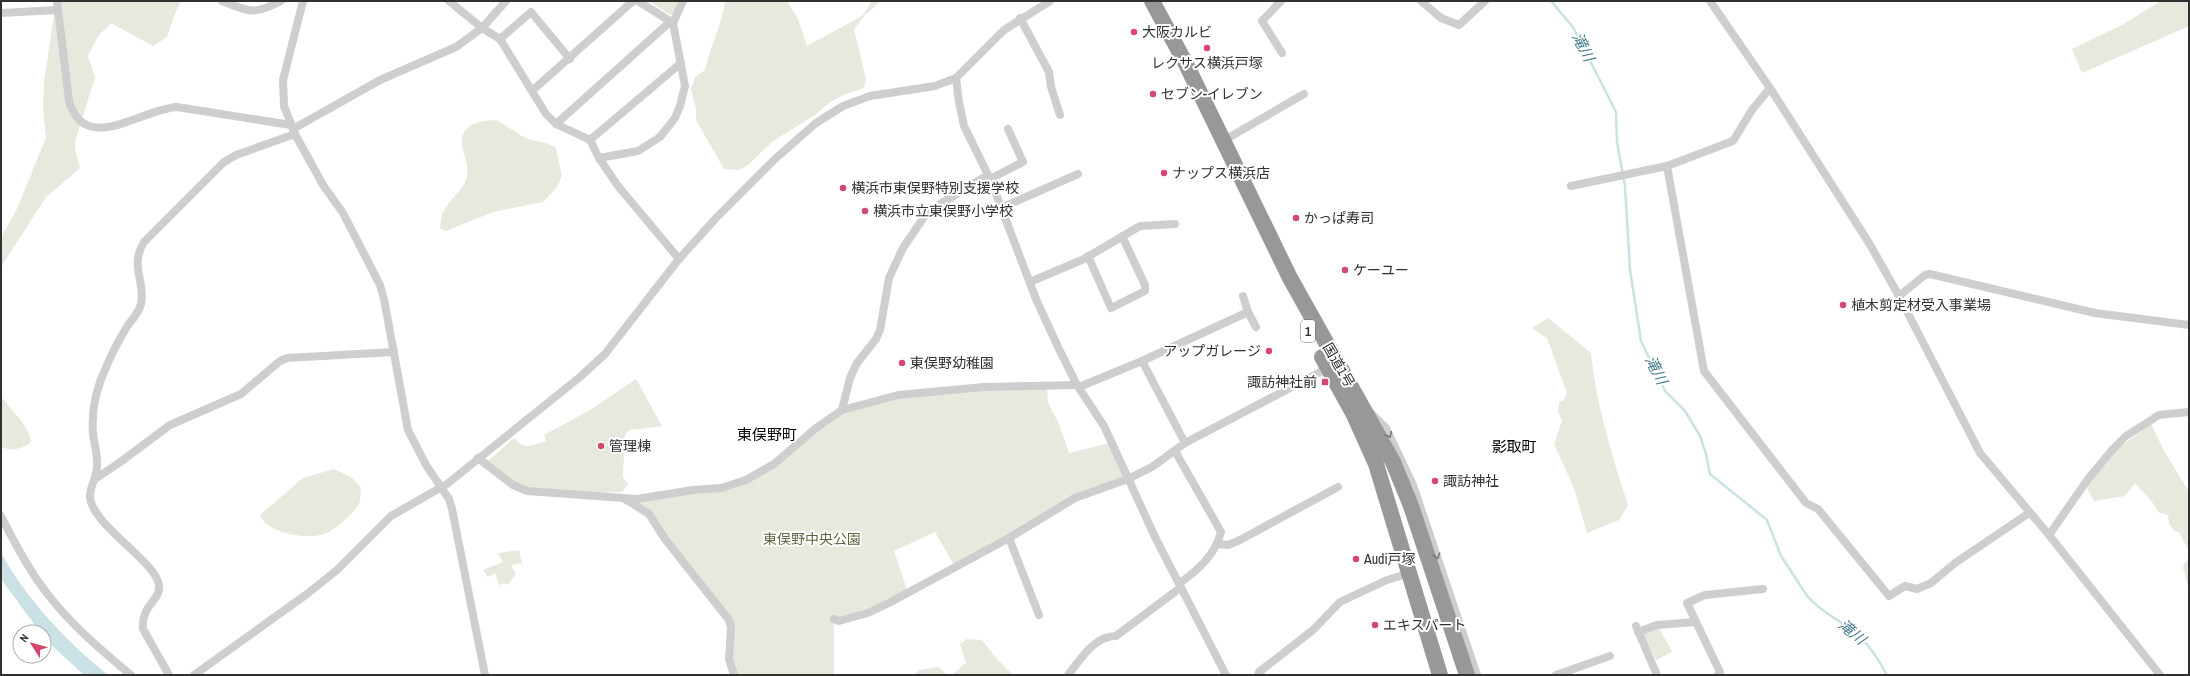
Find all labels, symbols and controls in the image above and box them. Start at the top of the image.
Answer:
place label: 大阪カルビ [1142,23,1212,41]
marker: 大阪カルビ [1129,27,1139,37]
water label: 滝川 [1567,29,1601,67]
marker: レクサス横浜戸塚 [1202,43,1212,53]
place label: レクサス横浜戸塚 [1151,54,1263,72]
place label: セブン-イレブン [1161,85,1263,103]
marker: セブン-イレブン [1148,89,1158,99]
place label: ナップス横浜店 [1172,164,1270,182]
marker: ナップス横浜店 [1159,168,1169,178]
place label: 横浜市東俣野特別支援学校 [851,179,1019,197]
marker: 横浜市東俣野特別支援学校 [838,183,848,193]
place label: 横浜市立東俣野小学校 [873,202,1013,220]
marker: 横浜市立東俣野小学校 [860,206,870,216]
place label: かっぱ寿司 [1304,209,1374,227]
marker: かっぱ寿司 [1291,213,1301,223]
place label: ケーユー [1353,261,1409,279]
marker: ケーユー [1340,265,1350,275]
place label: 植木剪定材受入事業場 [1851,296,1991,314]
marker: 植木剪定材受入事業場 [1838,300,1848,310]
road number: 1 [1301,320,1315,342]
street label: 国道1号 [1319,340,1359,390]
place label: アップガレージ [1163,342,1261,360]
marker: アップガレージ [1264,346,1274,356]
water label: 滝川 [1640,352,1674,390]
place label: 東俣野幼稚園 [910,354,994,372]
marker: 東俣野幼稚園 [897,358,907,368]
place label: 諏訪神社前 [1247,373,1317,391]
marker: 諏訪神社前 [1320,377,1330,387]
district label: 東俣野町 [737,424,797,445]
one-way arrow [1384,431,1392,439]
district label: 影取町 [1491,436,1537,457]
place label: 管理棟 [609,437,651,455]
marker: 管理棟 [596,441,606,451]
place label: 諏訪神社 [1443,472,1499,490]
marker: 諏訪神社 [1430,476,1440,486]
park label: 東俣野中央公園 [763,530,861,548]
place label: Audi戸塚 [1363,550,1416,568]
one-way arrow [1433,552,1441,559]
marker: Audi戸塚 [1351,554,1361,564]
water label: 滝川 [1834,614,1872,651]
place label: エキスパート [1383,616,1467,634]
marker: エキスパート [1370,620,1380,630]
north arrow [12,624,52,664]
text: N [16,631,31,645]

